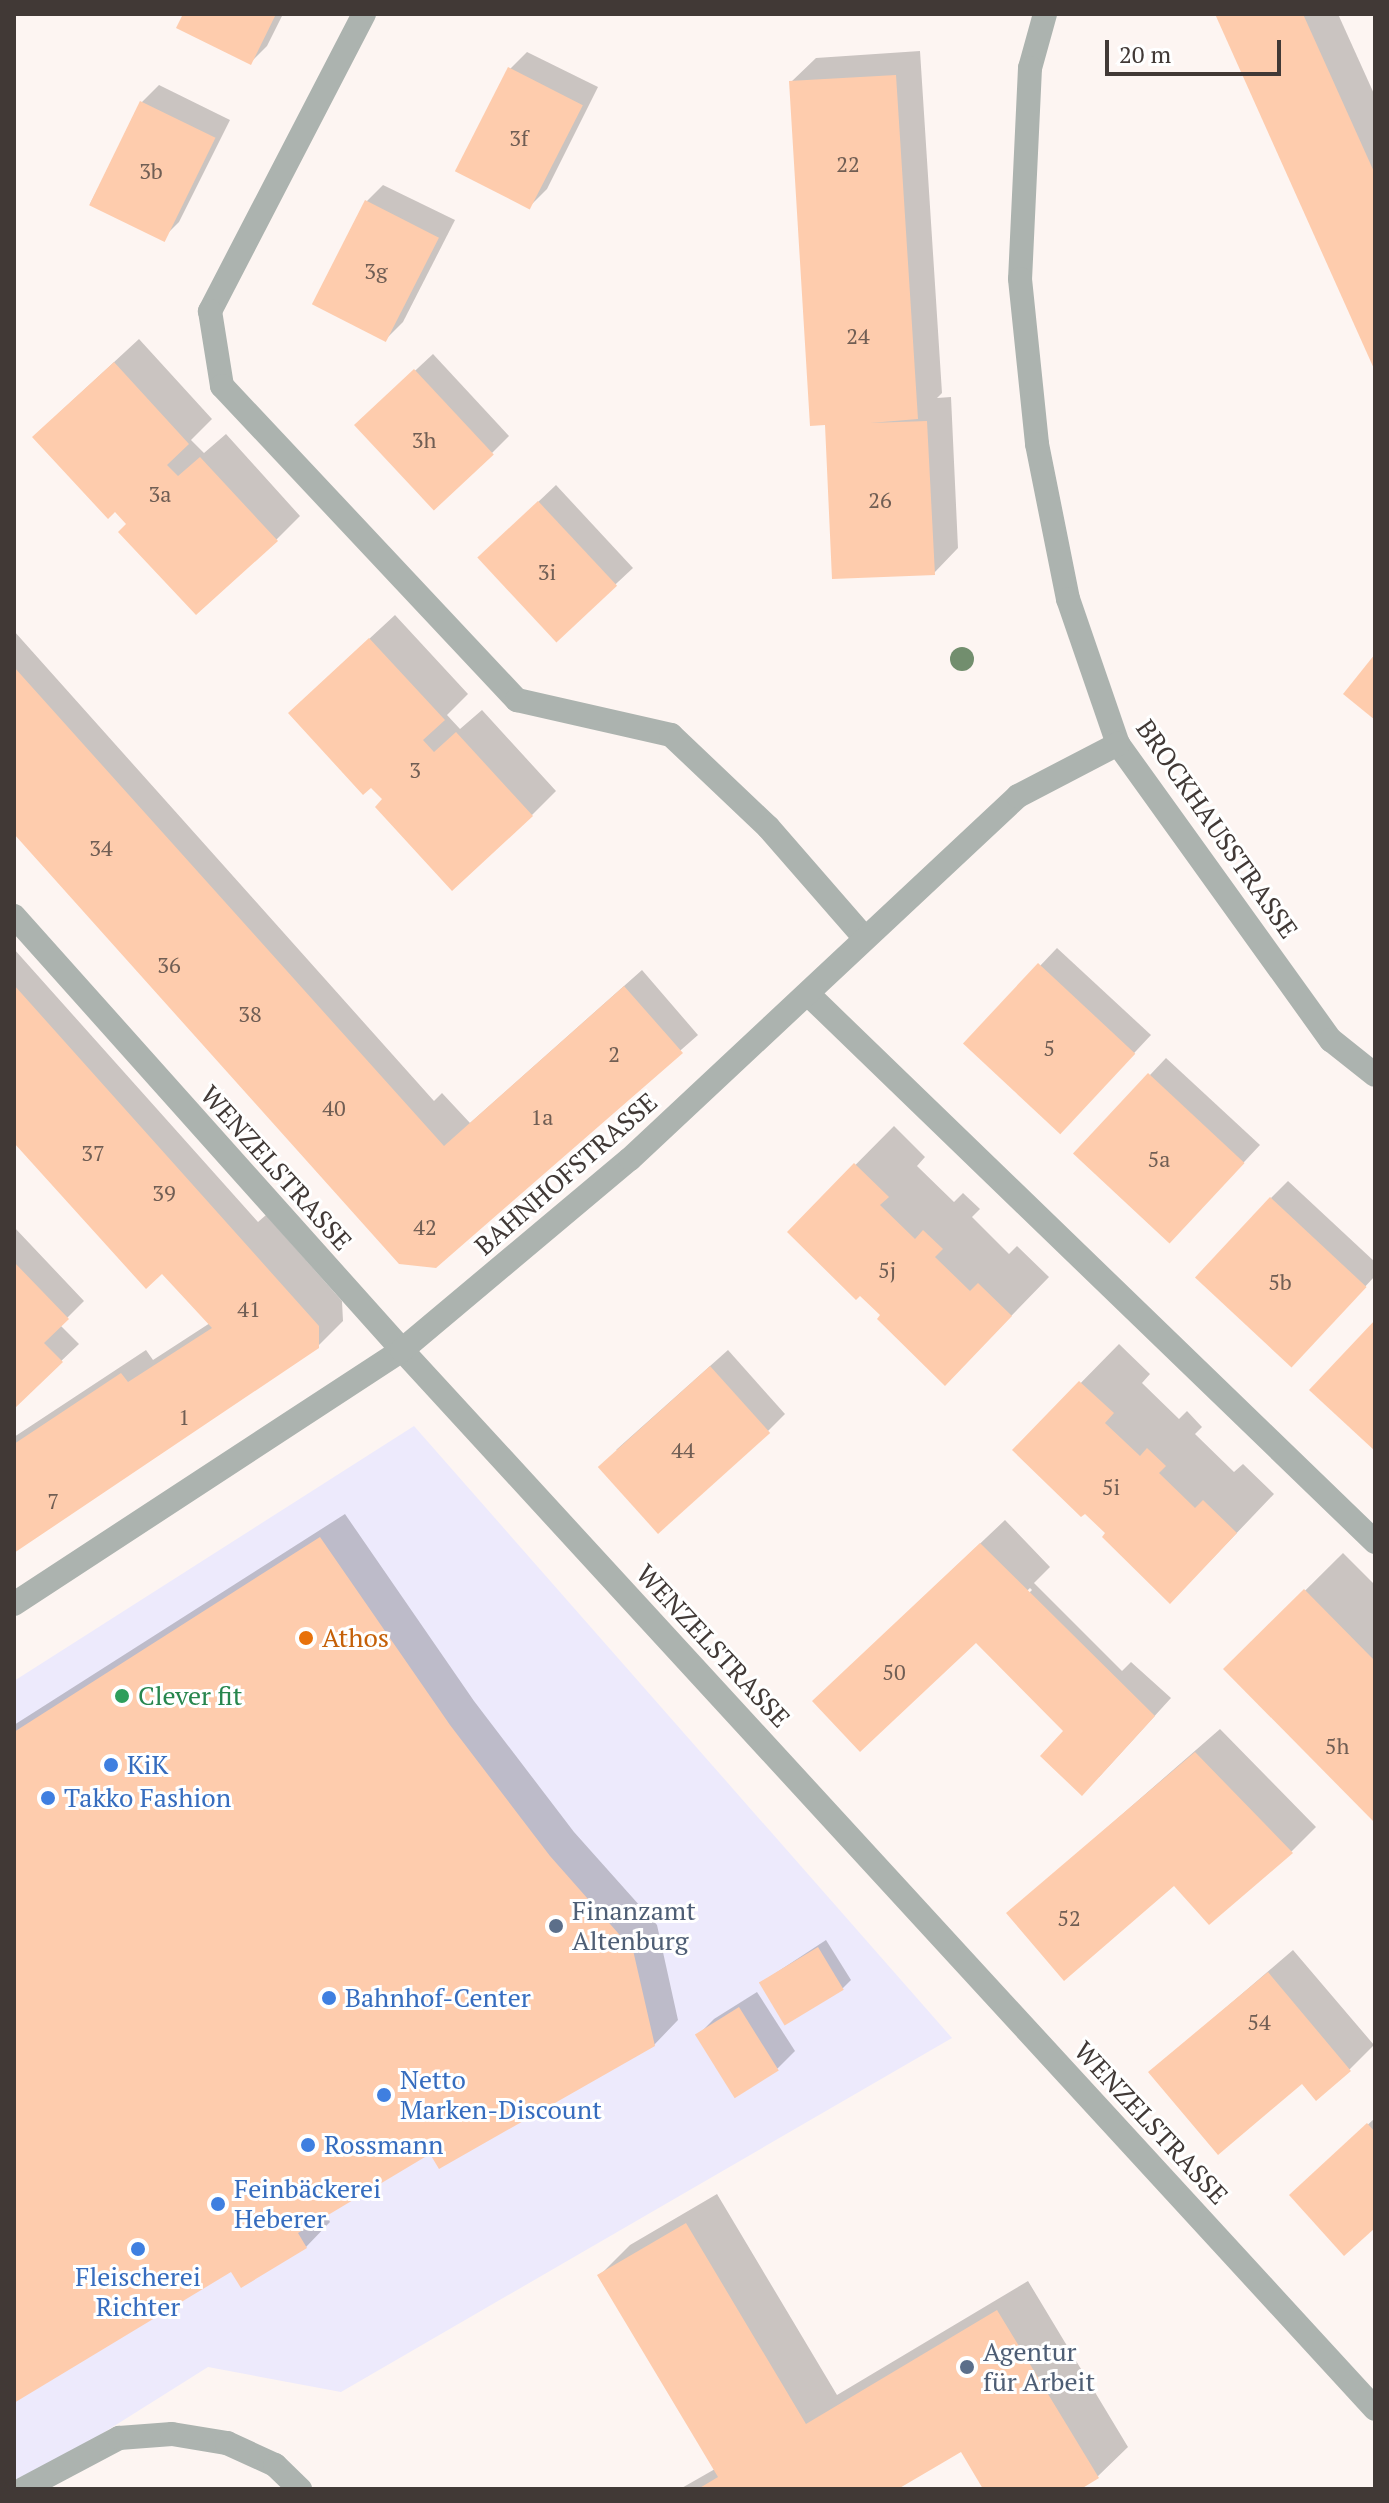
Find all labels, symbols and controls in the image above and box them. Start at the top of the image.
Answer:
scale bar [1109,24,1285,74]
text: 20 m [1119,38,1171,70]
house number: 3f [509,125,529,151]
house number: 22 [836,151,860,177]
house number: 3b [139,158,163,184]
house number: 3g [364,258,388,284]
house number: 24 [846,323,870,349]
house number: 3h [412,427,436,453]
house number: 3a [149,481,171,507]
house number: 26 [868,487,892,513]
house number: 3i [538,559,556,585]
street label: BROCKHAUSSTRASSE [1130,714,1304,944]
house number: 3 [409,757,421,783]
house number: 34 [89,835,113,861]
house number: 36 [157,952,181,978]
house number: 38 [238,1001,262,1027]
house number: 5 [1043,1035,1055,1061]
house number: 2 [608,1041,620,1067]
street label: WENZELSTRASSE [194,1079,358,1257]
street label: BAHNHOFSTRASSE [468,1086,664,1262]
house number: 40 [322,1095,346,1121]
house number: 1a [531,1104,553,1130]
house number: 37 [81,1140,105,1166]
house number: 5a [1148,1146,1170,1172]
house number: 39 [152,1180,176,1206]
house number: 42 [413,1214,437,1240]
house number: 5j [878,1257,896,1283]
house number: 5b [1268,1269,1292,1295]
house number: 41 [237,1296,261,1322]
house number: 1 [178,1404,190,1430]
house number: 44 [671,1437,695,1463]
house number: 5i [1102,1474,1120,1500]
house number: 7 [47,1488,59,1514]
street label: WENZELSTRASSE [630,1558,796,1734]
place label: Athos [322,1622,389,1654]
marker: Athos [297,1629,315,1647]
house number: 50 [882,1659,906,1685]
place label: Clever fit [138,1680,243,1712]
marker: Clever fit [113,1687,131,1705]
house number: 5h [1325,1733,1349,1759]
place label: KiK [127,1749,168,1781]
marker: KiK [102,1756,120,1774]
place label: Takko Fashion [64,1782,231,1814]
marker: Takko Fashion [39,1789,57,1807]
place label: Finanzamt Altenburg [572,1895,696,1956]
house number: 52 [1057,1905,1081,1931]
marker: Finanzamt Altenburg [547,1917,565,1935]
place label: Bahnhof-Center [345,1982,531,2014]
marker: Bahnhof-Center [320,1989,338,2007]
house number: 54 [1247,2009,1271,2035]
street label: WENZELSTRASSE [1068,2035,1234,2211]
place label: Netto Marken-Discount [400,2064,602,2126]
marker: Netto Marken-Discount [375,2086,393,2104]
place label: Rossmann [324,2129,443,2161]
marker: Rossmann [299,2136,317,2154]
place label: Feinbäckerei Heberer [234,2173,381,2234]
marker: Feinbäckerei Heberer [209,2195,227,2213]
marker: Fleischerei Richter [129,2240,147,2258]
place label: Fleischerei Richter [75,2261,201,2322]
place label: Agentur für Arbeit [983,2336,1096,2398]
marker: Agentur für Arbeit [958,2358,976,2376]

